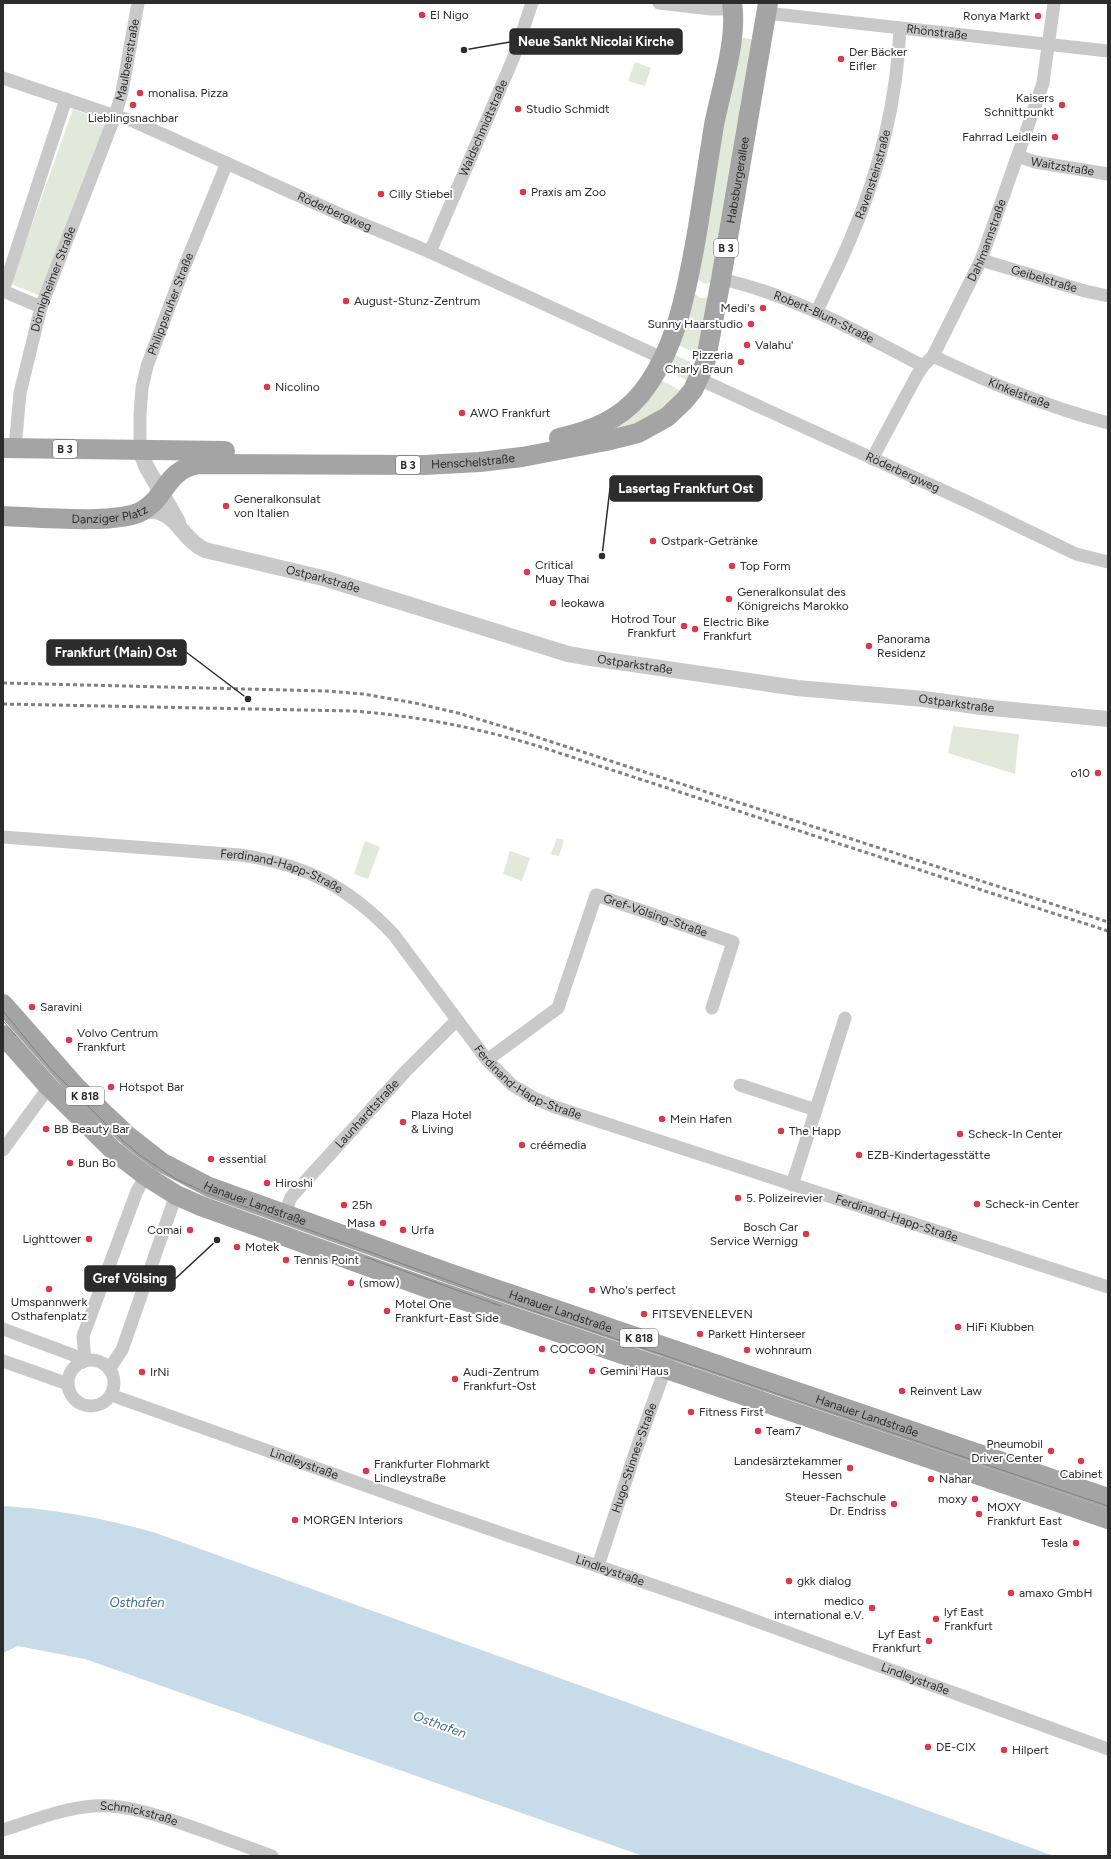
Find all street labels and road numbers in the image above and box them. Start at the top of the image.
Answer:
street label: Maulbeerstraße [113,17,142,103]
street label: Rhönstraße [906,22,969,42]
street label: Waldschmidtstraße [456,77,510,178]
street label: Ravensteinstraße [852,128,893,221]
street label: Habsburgerallee [724,135,752,224]
street label: Waitzstraße [1030,154,1096,179]
street label: Röderbergweg [295,189,374,234]
street label: Dahlmannstraße [964,197,1009,284]
street label: Dörnigheimer Straße [28,224,79,333]
road number: B 3 [714,239,738,257]
street label: Philippsruher Straße [145,250,196,357]
street label: Geibelstraße [1009,262,1079,295]
street label: Robert-Blum-Straße [772,288,877,346]
street label: Kinkelstraße [986,375,1052,412]
road number: B 3 [53,440,77,458]
street label: Röderbergweg [864,449,942,495]
street label: Henschelstraße [431,451,516,472]
road number: B 3 [396,456,420,474]
street label: Danziger Platz [72,502,150,526]
street label: Ostparkstraße [285,562,362,596]
street label: Ostparkstraße [596,652,674,677]
street label: Ostparkstraße [918,692,995,715]
street label: Ferdinand-Happ-Straße [220,847,346,896]
street label: Gref-Völsing-Straße [601,891,710,940]
street label: Ferdinand-Happ-Straße [471,1042,584,1122]
street label: Launhardtstraße [332,1076,402,1151]
road number: K 818 [66,1087,104,1105]
street label: Hanauer Landstraße [201,1178,309,1229]
street label: Ferdinand-Happ-Straße [833,1192,960,1245]
street label: Hanauer Landstraße [507,1287,614,1336]
road number: K 818 [620,1329,658,1347]
street label: Hanauer Landstraße [814,1392,921,1440]
street label: Hugo-Stinnes-Straße [609,1400,660,1515]
street label: Lindleystraße [268,1445,341,1483]
street label: Lindleystraße [574,1552,647,1589]
street label: Lindleystraße [879,1660,952,1698]
street label: Schmickstraße [100,1799,180,1829]

